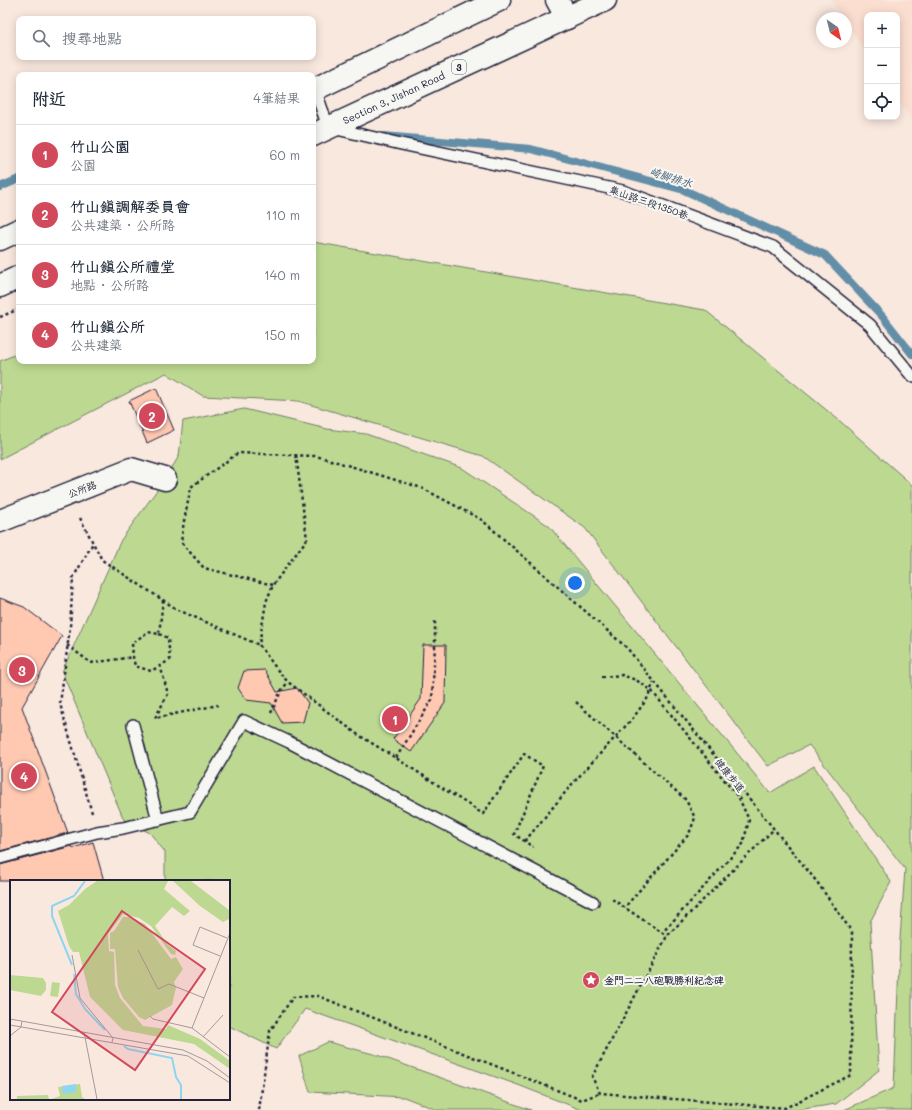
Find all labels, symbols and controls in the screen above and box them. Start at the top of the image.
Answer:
north arrow [816,12,852,48]
map controls [864,12,900,120]
button: + [864,12,900,48]
search box [16,16,316,60]
icon: search [30,27,52,49]
text: 搜尋地點 [62,28,122,48]
button: − [864,48,900,84]
road number: 3 [452,60,466,74]
street label: Section 3, Jishan Road [340,68,447,127]
button: locate [864,84,900,120]
text: 附近 [32,87,66,109]
text: 4筆結果 [253,89,300,106]
text: 竹山公園 [70,136,130,156]
text: 1 [42,146,48,163]
text: 60 m [270,146,300,163]
text: 公園 [70,156,96,173]
water label: 崎腳排水 [648,163,695,191]
street label: 集山路三段1350巷 [608,182,691,222]
text: 竹山鎮調解委員會 [70,196,190,216]
text: 2 [41,206,49,223]
text: 110 m [266,206,300,223]
text: 公共建築 · 公所路 [70,216,175,233]
text: 竹山鎮公所禮堂 [70,256,175,276]
text: 3 [41,266,49,283]
text: 140 m [264,266,300,283]
text: 地點 · 公所路 [70,276,149,293]
text: 竹山鎮公所 [70,316,145,336]
text: 4 [41,326,49,343]
text: 150 m [264,326,300,343]
text: 公共建築 [70,336,122,353]
pin: 2 [139,401,165,431]
street label: 公所路 [65,477,99,501]
your location [565,573,585,593]
pin: 3 [9,655,35,685]
pin: 1 [382,704,408,734]
street label: 健康步道 [712,755,748,795]
pin: 4 [11,761,37,791]
inset map [10,880,230,1100]
place icon: 金門二二八砲戰勝利紀念碑 [581,970,601,990]
place label: 金門二二八砲戰勝利紀念碑 [604,973,724,987]

